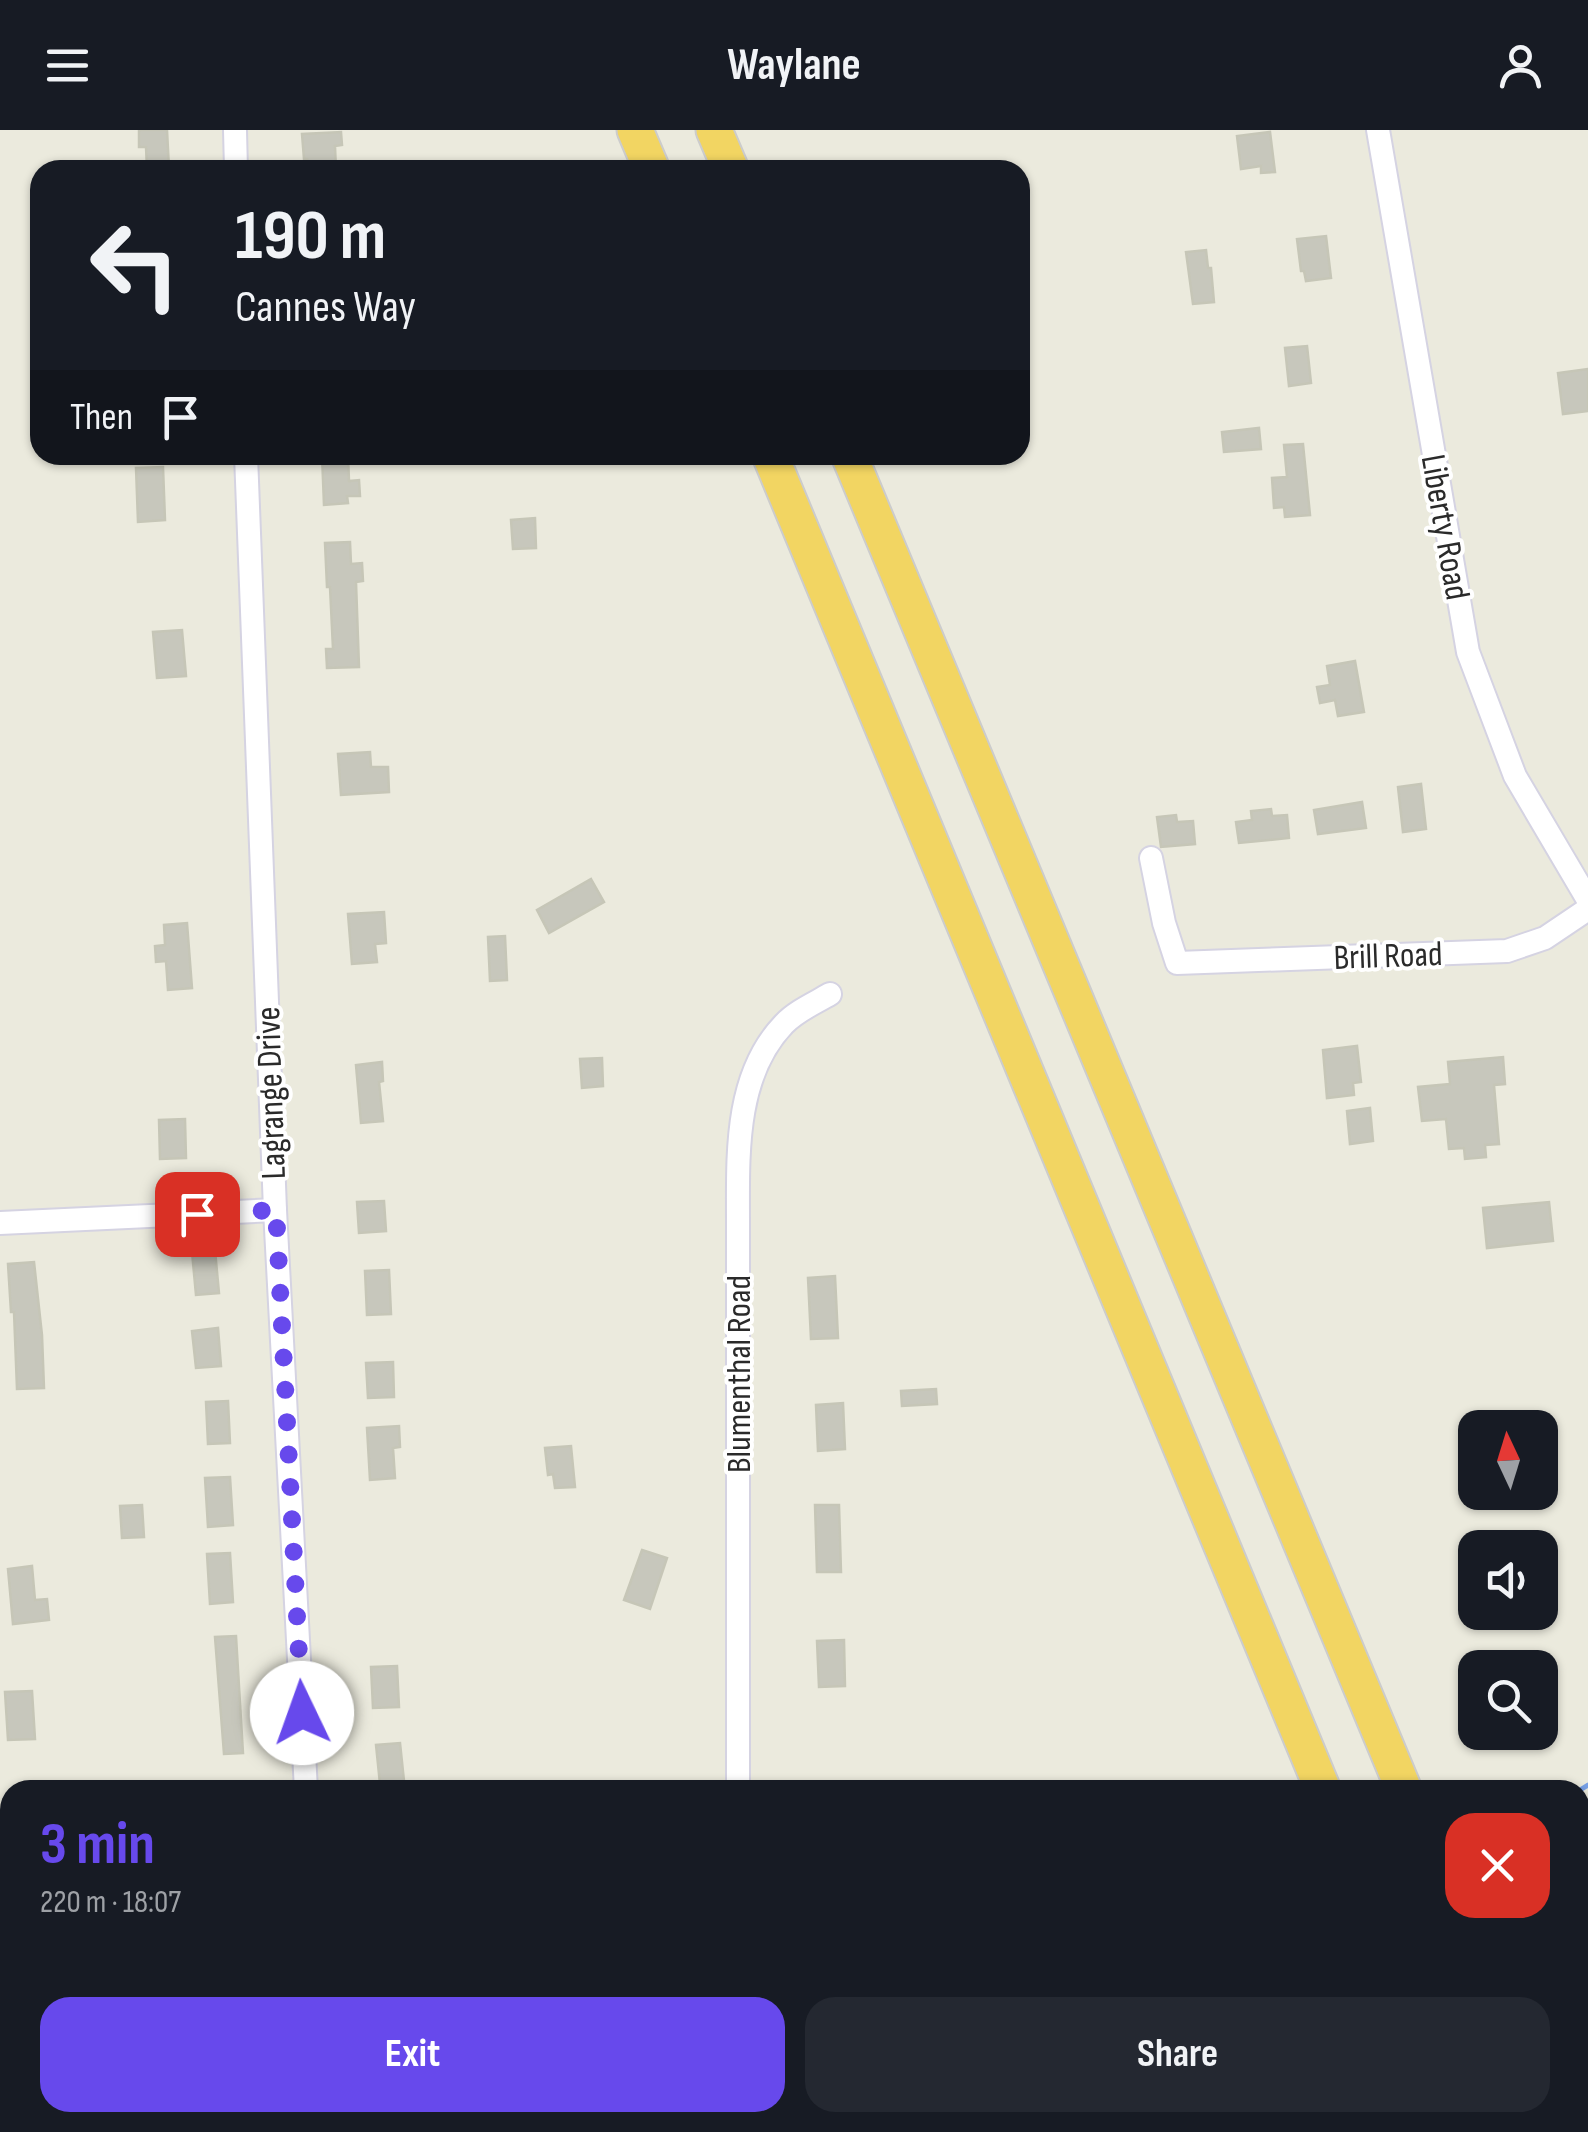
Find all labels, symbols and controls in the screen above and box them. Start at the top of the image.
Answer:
icon: menu [40,38,95,93]
text: Waylane [727,38,861,93]
icon: person [1493,38,1548,93]
text: 190 m [235,195,386,279]
icon: left [70,200,200,330]
text: Cannes Way [235,280,416,335]
icon: arrive [153,390,208,445]
text: Then [70,395,133,440]
street label: Liberty Road [1411,451,1478,603]
street label: Brill Road [1333,933,1443,980]
street label: Lagrange Drive [247,1006,296,1180]
pin [155,1172,240,1257]
icon: arrive [170,1187,225,1242]
street label: Blumenthal Road [718,1275,761,1473]
north arrow [1458,1410,1558,1510]
map controls [1458,1410,1558,1750]
button: sound [1458,1530,1558,1630]
button: search [1458,1650,1558,1750]
position arrow [250,1661,354,1765]
text: 3 min [40,1809,155,1881]
button: close [1445,1813,1550,1918]
text: 220 m · 18:07 [40,1883,181,1922]
button: Exit [40,1997,785,2112]
button: Share [805,1997,1550,2112]

